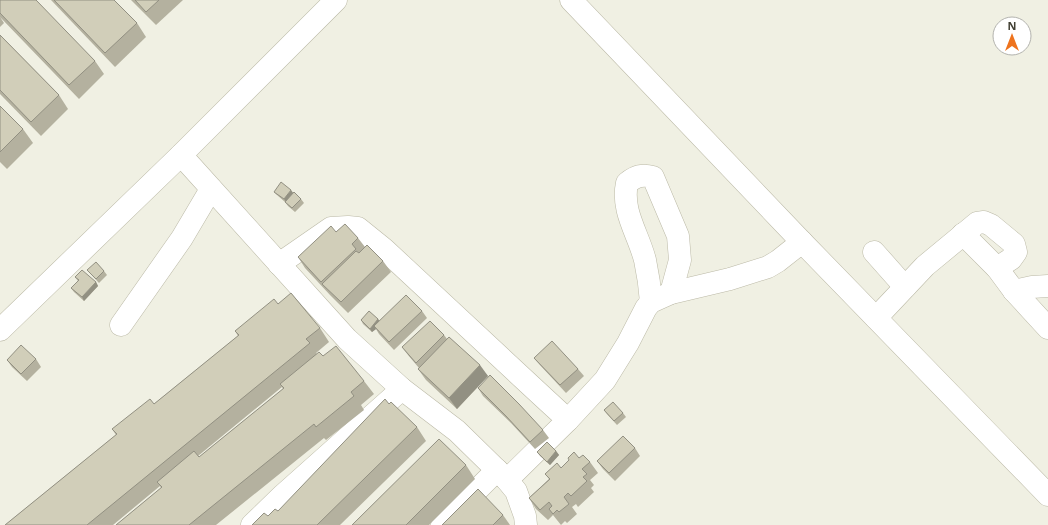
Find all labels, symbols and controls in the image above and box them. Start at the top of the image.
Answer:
north arrow [992,16,1032,56]
text: N [1008,18,1016,33]

